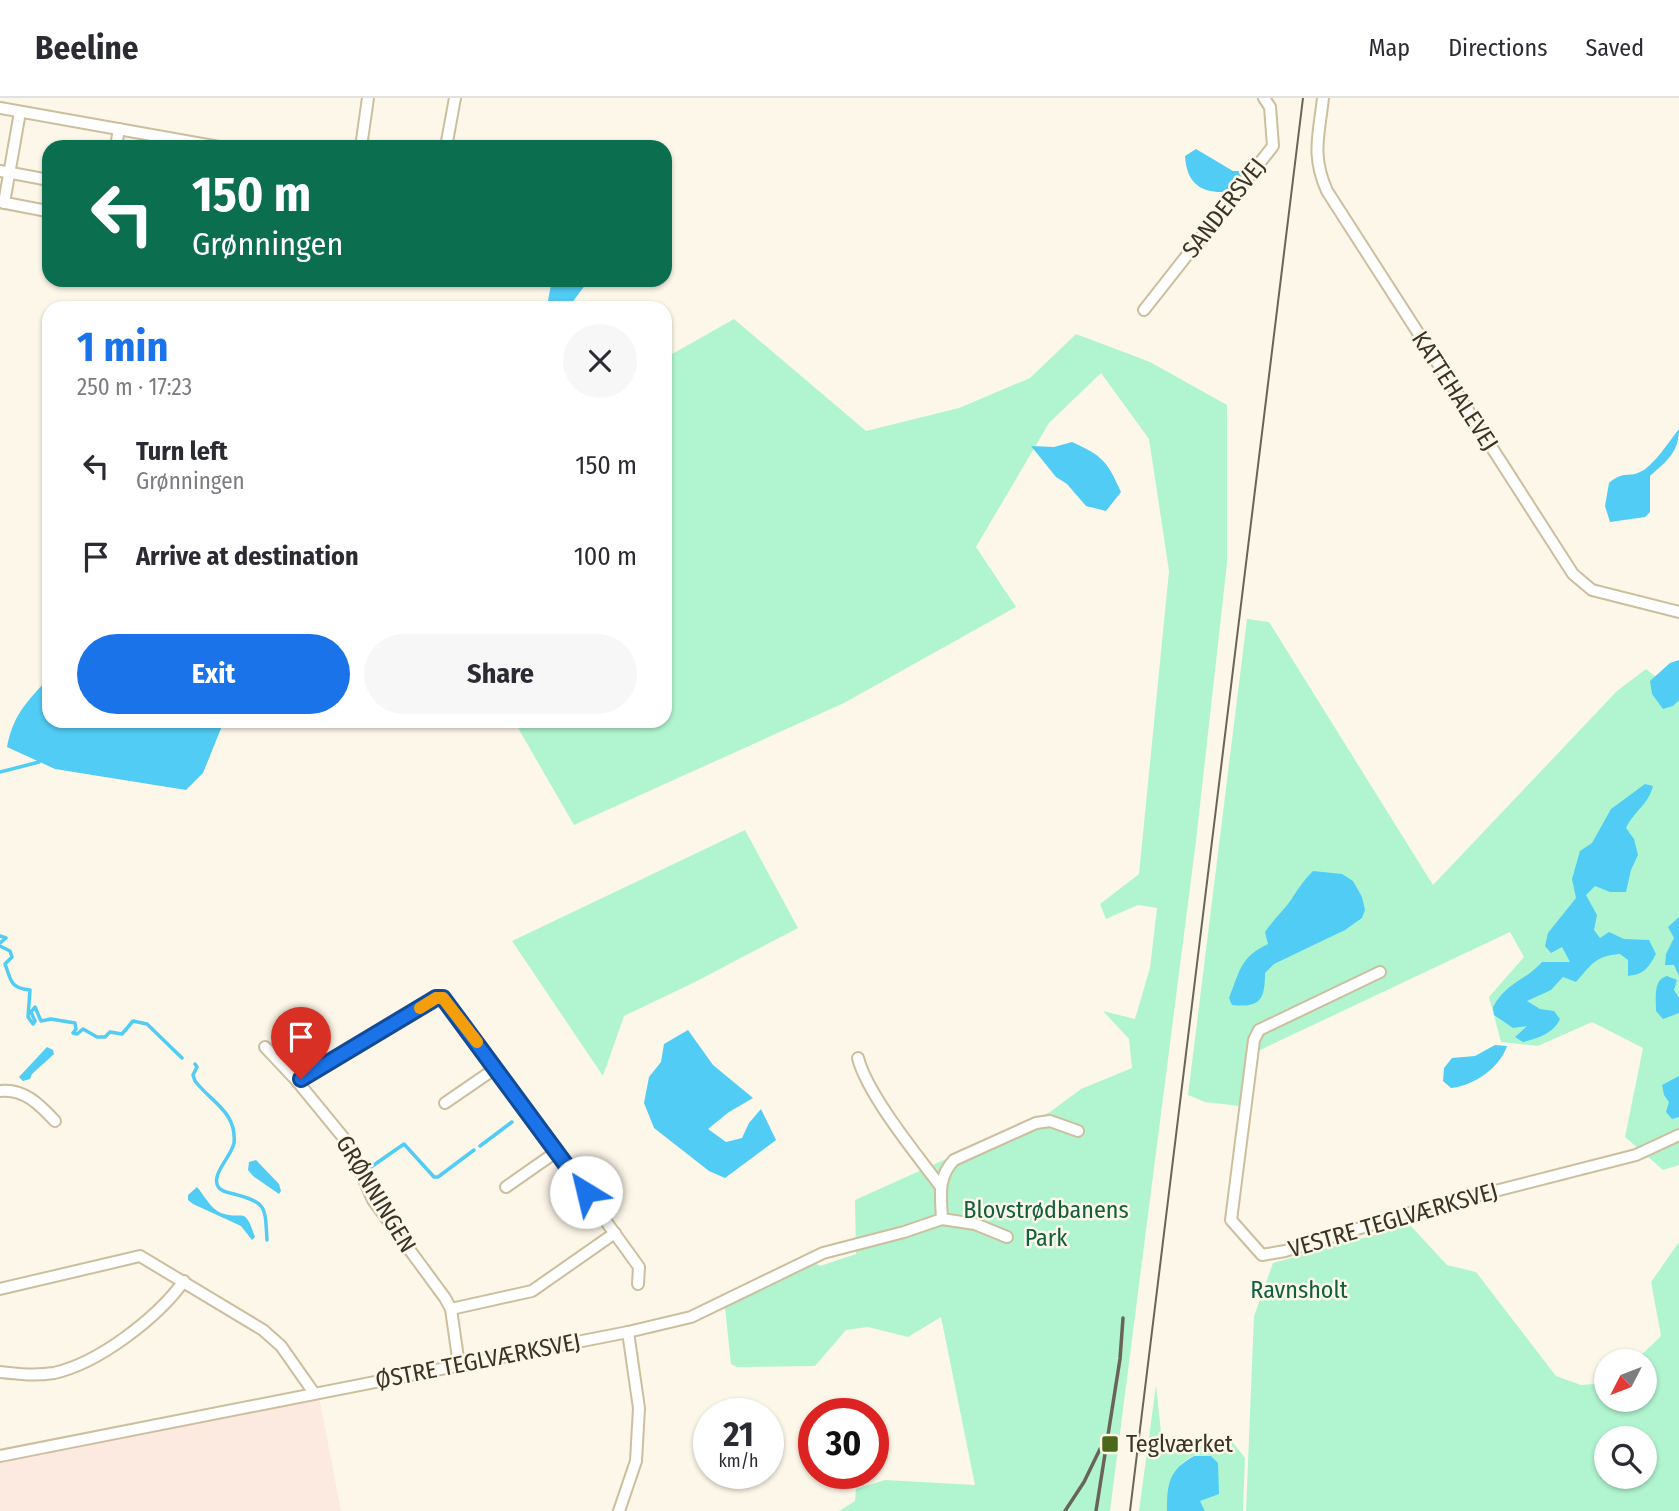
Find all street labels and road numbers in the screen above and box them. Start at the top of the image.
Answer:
street label: SANDERSVEJ [1177,153,1271,263]
street label: KATTEHALEVEJ [1406,326,1504,456]
street label: GRØNNINGEN [330,1131,422,1257]
street label: VESTRE TEGLVÆRKSVEJ [1285,1177,1501,1263]
street label: ØSTRE TEGLVÆRKSVEJ [373,1327,583,1395]

